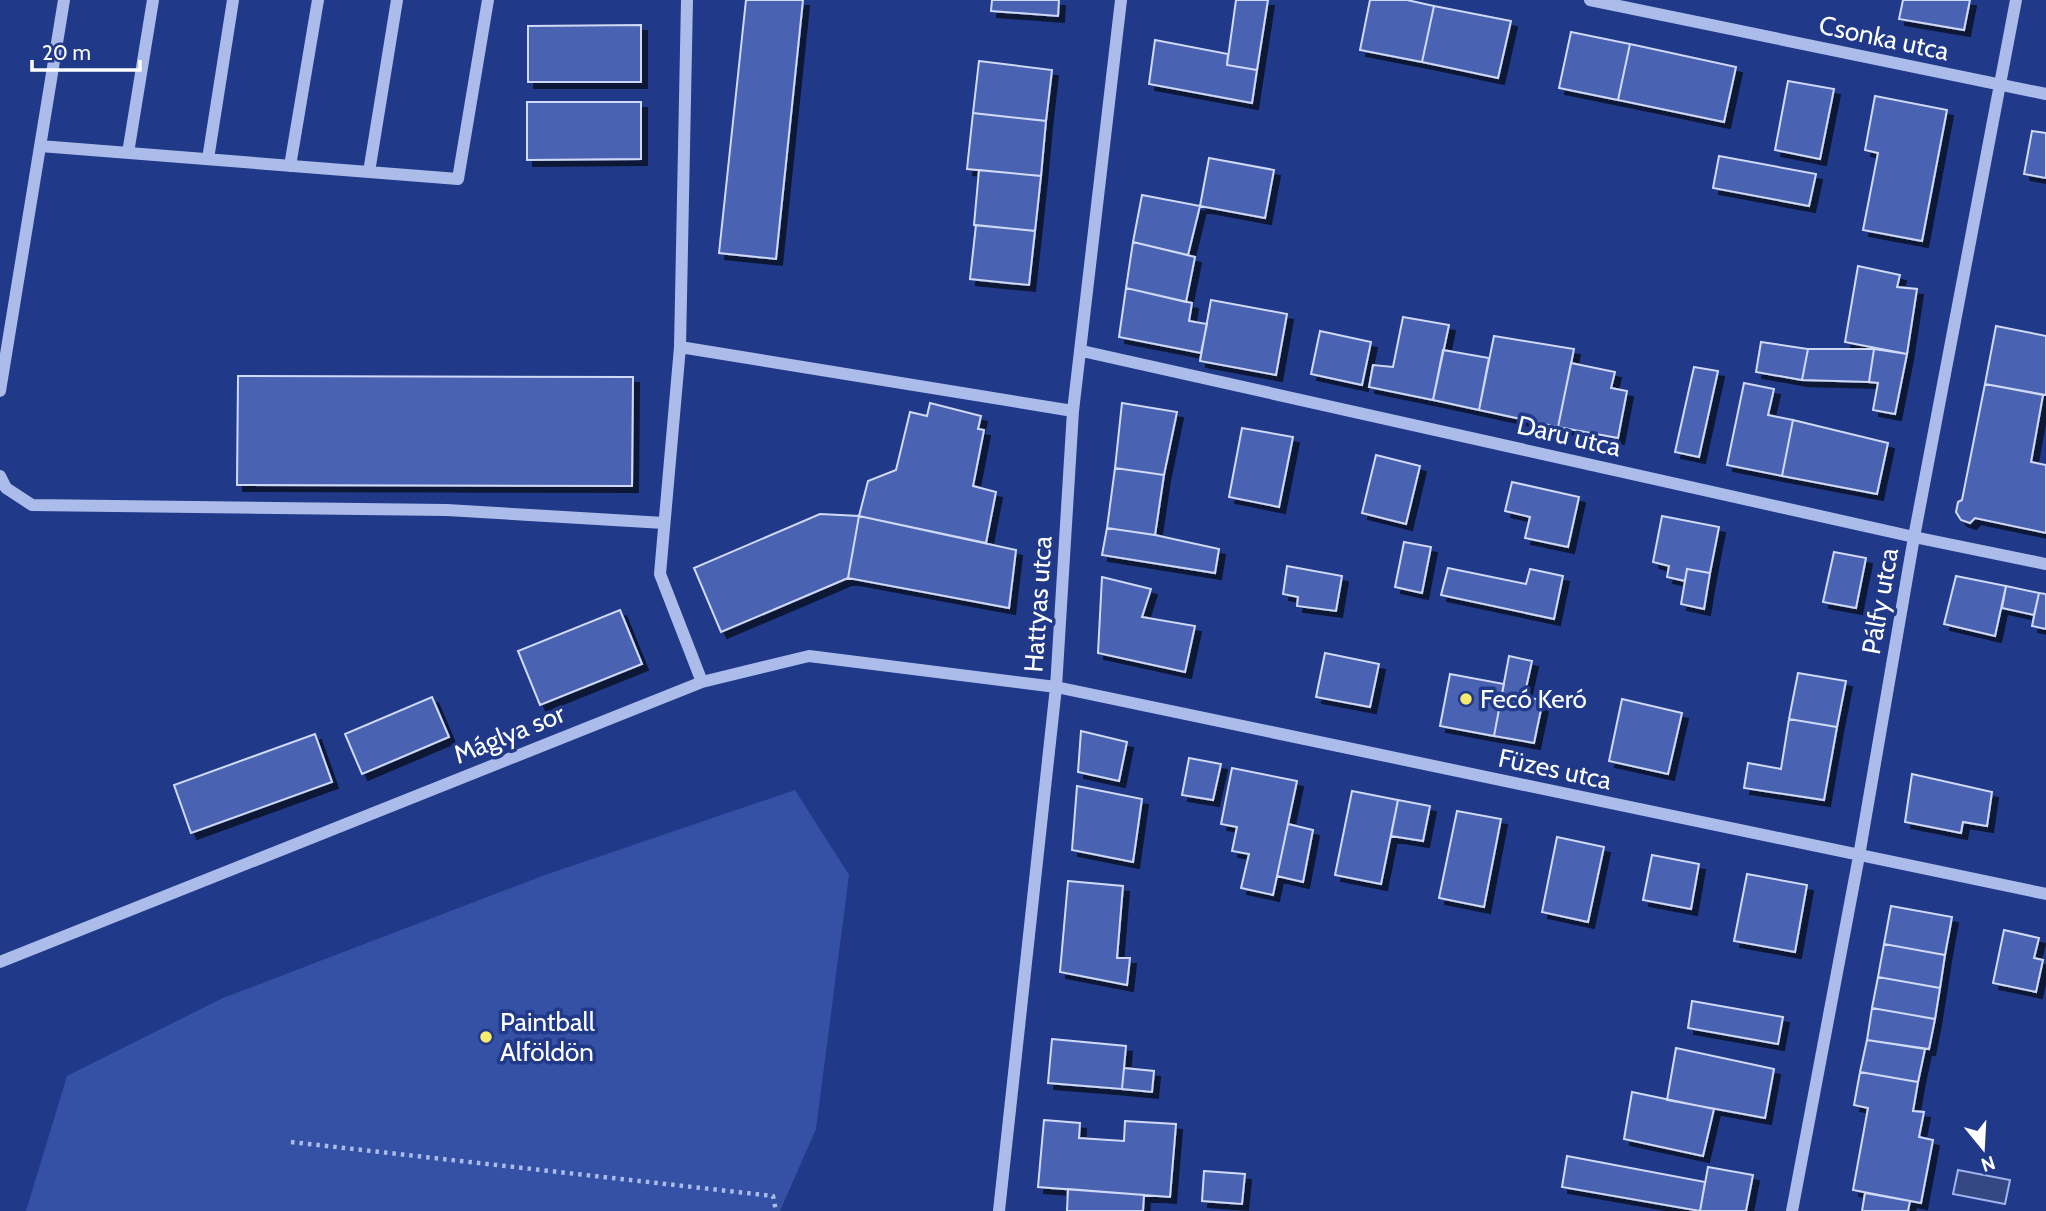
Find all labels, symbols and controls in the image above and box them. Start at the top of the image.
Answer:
street label: Csonka utca [1816,9,1952,67]
scale bar [32,28,140,72]
text: 20 m [42,40,91,65]
street label: Daru utca [1514,409,1624,464]
street label: Hattyas utca [1017,534,1059,673]
street label: Pálfy utca [1855,545,1905,657]
place label: Fecó Keró [1480,683,1587,715]
marker: Fecó Keró [1458,691,1474,707]
street label: Máglya sor [449,697,570,771]
street label: Füzes utca [1496,741,1615,797]
place label: Paintball Alföldön [500,1006,595,1068]
marker: Paintball Alföldön [478,1029,494,1045]
north arrow [1948,1113,2018,1183]
text: N [1978,1151,1998,1177]

